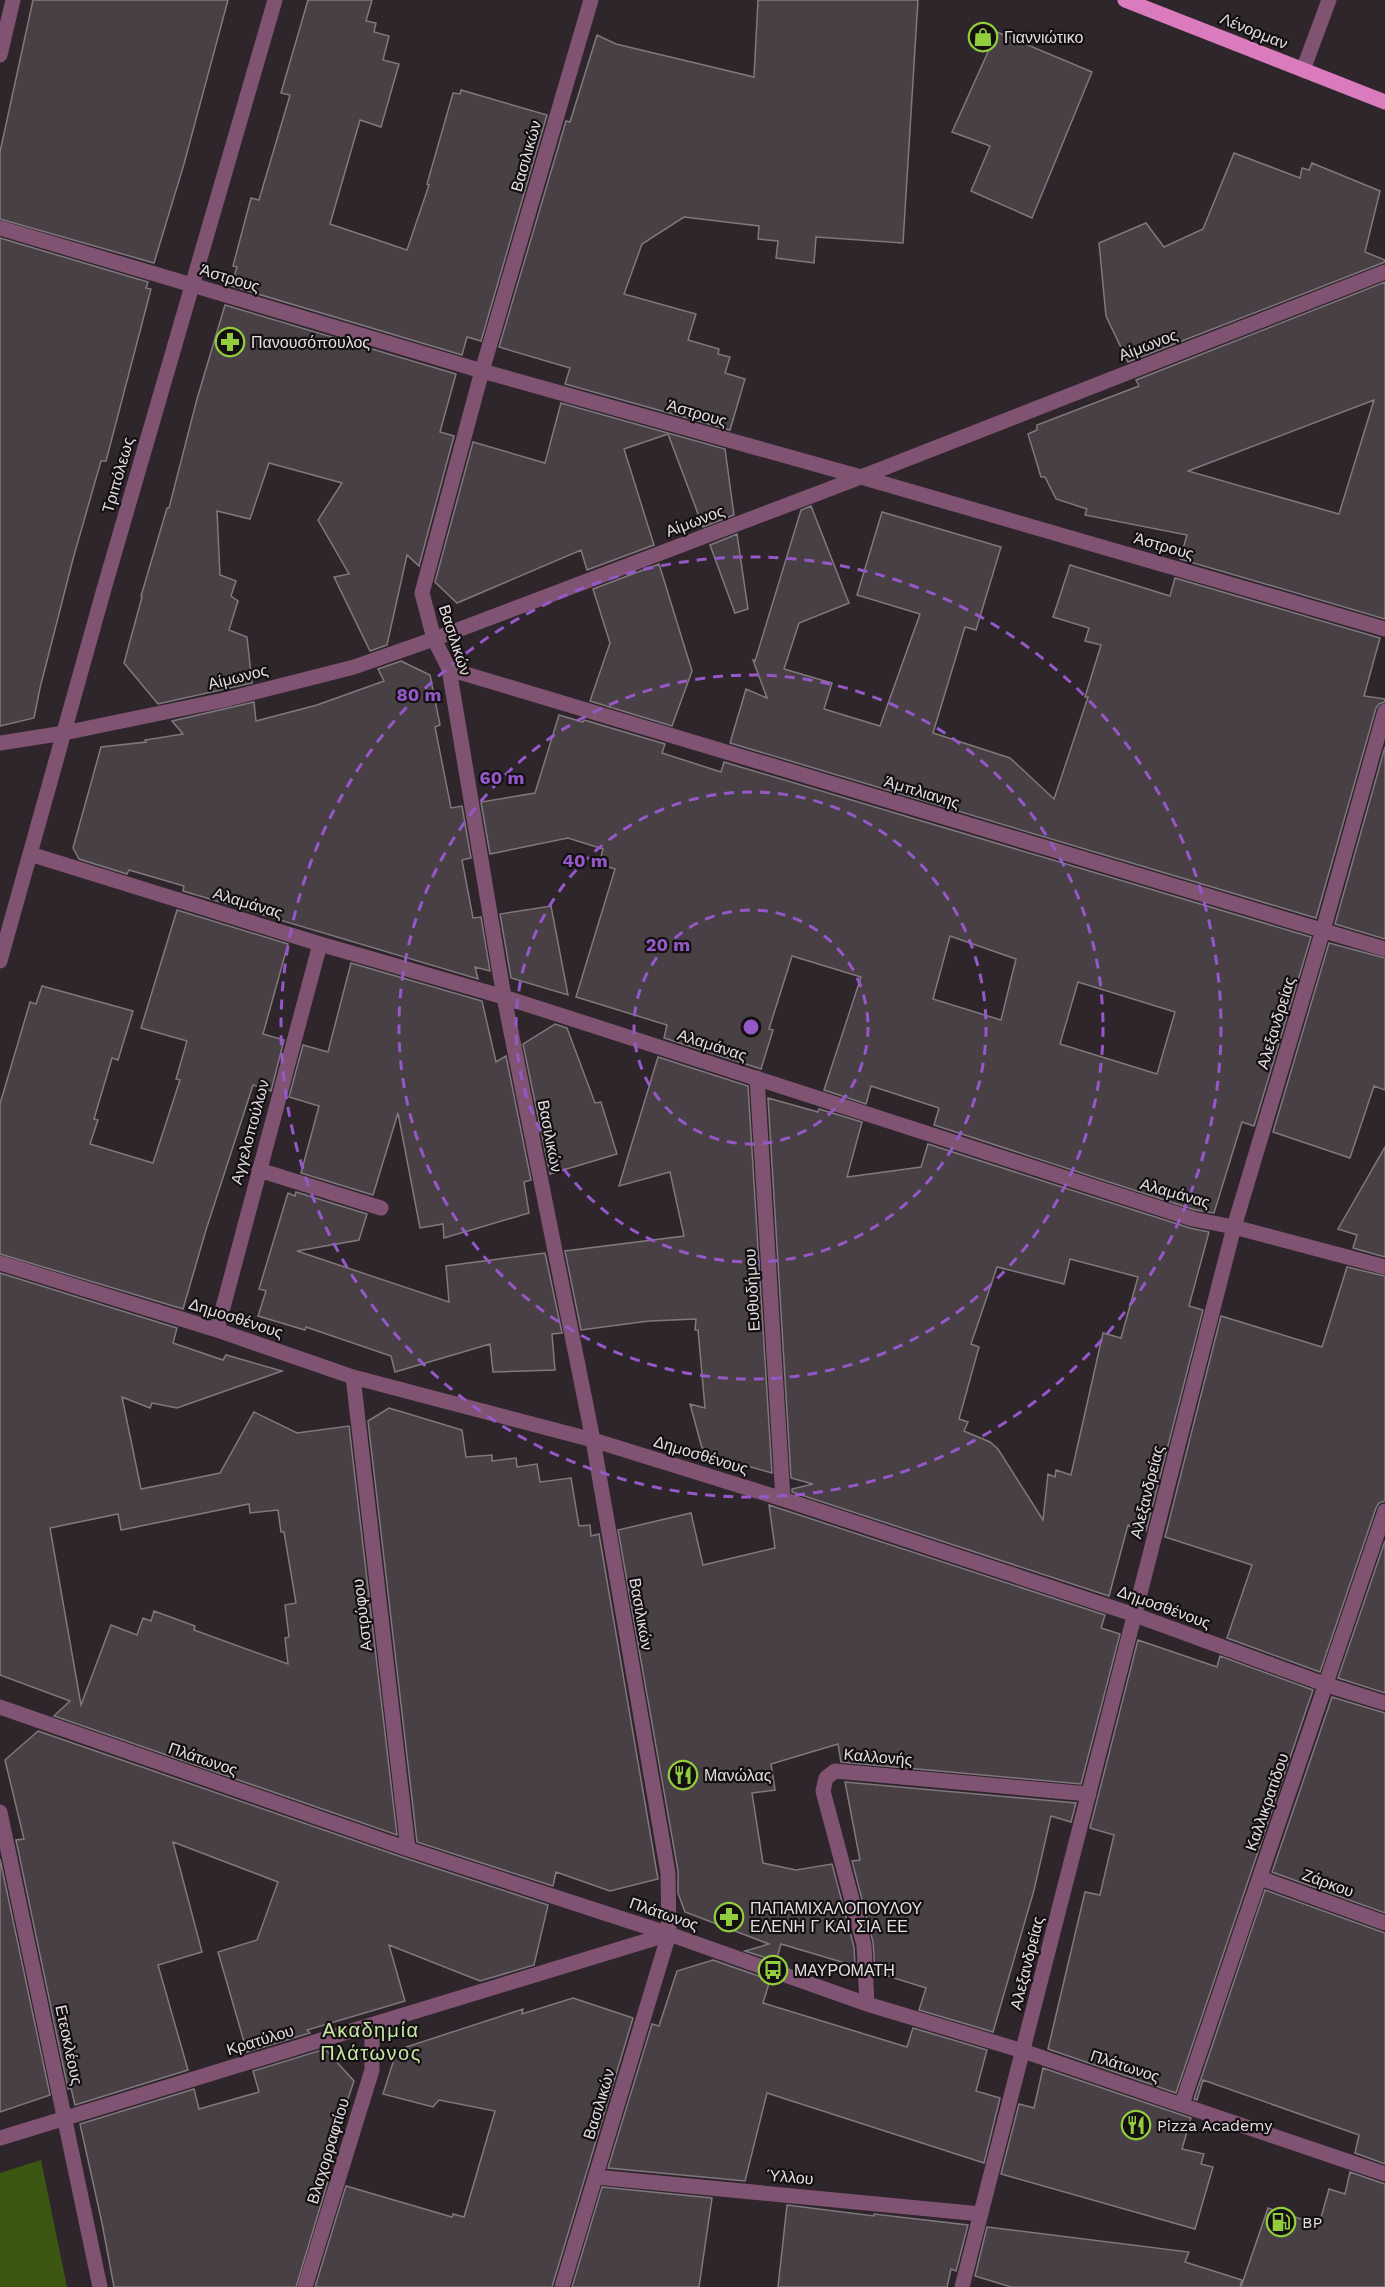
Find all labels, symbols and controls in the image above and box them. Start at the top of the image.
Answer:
street label: Λένορμαν [1218,9,1290,53]
shop icon: Γιαννιώτικο [967,21,999,53]
place label: Γιαννιώτικο [1004,28,1083,47]
street label: Βασιλικών [507,118,545,194]
street label: Άστρους [198,260,262,296]
street label: Αίμωνος [1116,325,1180,365]
pharmacy icon: Πανουσόπουλος [214,326,246,358]
place label: Πανουσόπουλος [251,333,370,352]
street label: Άστρους [665,395,729,431]
street label: Τριπόλεως [98,435,138,515]
street label: Αίμωνος [663,501,727,541]
street label: Άστρους [1132,528,1196,564]
street label: Βασιλικών [435,602,475,678]
street label: Αίμωνος [206,660,270,694]
text: 80 m [397,684,441,705]
text: 60 m [480,767,524,788]
street label: Άμπλιανης [882,772,962,813]
text: 40 m [562,850,608,871]
street label: Αλαμάνας [211,883,285,923]
text: 20 m [646,934,690,955]
street label: Αλεξανδρείας [1253,974,1299,1071]
centre of rings [741,1017,761,1037]
street label: Αλαμάνας [675,1025,749,1065]
street label: Αγγελοπούλων [227,1077,273,1187]
street label: Βασιλικών [534,1098,566,1174]
street label: Αλαμάνας [1138,1174,1212,1212]
street label: Ευθυδήμου [740,1248,764,1332]
street label: Δημοσθένους [187,1294,286,1342]
street label: Δημοσθένους [652,1432,751,1478]
street label: Αλεξανδρείας [1126,1443,1168,1541]
street label: Βασιλικών [625,1576,657,1652]
street label: Αστρύφου [348,1578,376,1652]
street label: Δημοσθένους [1115,1581,1213,1633]
street label: Πλάτωνος [166,1738,240,1780]
street label: Καλλονής [843,1745,913,1769]
street label: Καλλικρατίδου [1241,1751,1293,1853]
restaurant icon: Μανώλας [667,1759,699,1791]
place label: Μανώλας [704,1766,772,1785]
street label: Ζάρκου [1300,1865,1356,1901]
street label: Πλάτωνος [627,1893,701,1935]
place label: ΠΑΠΑΜΙΧΑΛΟΠΟΥΛΟΥ ΕΛΕΝΗ Γ ΚΑΙ ΣΙΑ ΕΕ [750,1899,923,1936]
pharmacy icon: ΠΑΠΑΜΙΧΑΛΟΠΟΥΛΟΥ ΕΛΕΝΗ Γ ΚΑΙ ΣΙΑ ΕΕ [713,1901,745,1933]
street label: Αλεξανδρείας [1006,1914,1048,2012]
bus stop icon: ΜΑΥΡΟΜΑΤΗ [757,1954,789,1986]
place label: ΜΑΥΡΟΜΑΤΗ [794,1961,895,1980]
street label: Ετεοκλέους [51,2003,87,2087]
district label: Ακαδημία Πλάτωνος [320,2018,422,2065]
street label: Κρατύλου [224,2021,296,2059]
street label: Πλάτωνος [1088,2046,1162,2086]
street label: Βασιλικών [579,2066,619,2142]
street label: Βλαχορραφτίου [303,2096,353,2206]
restaurant icon: Pizza Academy [1120,2109,1152,2141]
place label: Pizza Academy [1157,2116,1273,2135]
street label: Ύλλου [766,2165,814,2189]
fuel station icon: BP [1265,2206,1297,2238]
place label: BP [1302,2213,1322,2232]

